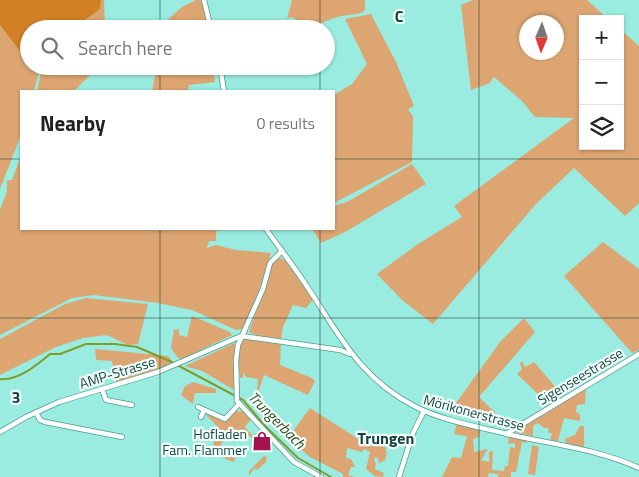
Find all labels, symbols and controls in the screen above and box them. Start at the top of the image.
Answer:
text: C [395,4,404,28]
north arrow [519,15,564,60]
map controls [579,15,624,150]
button: + [579,15,624,60]
search box [20,20,335,75]
text: Search here [78,33,172,62]
icon: search [38,34,66,62]
button: − [579,60,624,105]
button: layers [579,105,624,150]
text: Nearby [40,107,105,139]
text: 0 results [256,111,315,135]
street label: Sigenseestrasse [533,342,627,410]
street label: AMP-Strasse [76,351,158,393]
text: 3 [12,385,20,409]
water label: Trungerbach [243,386,311,454]
street label: Mörikonerstrasse [421,388,527,436]
place label: Hofladen Fam. Flammer [162,423,247,460]
district label: Trungen [358,426,414,450]
shop icon: Hofladen Fam. Flammer [251,430,273,452]

